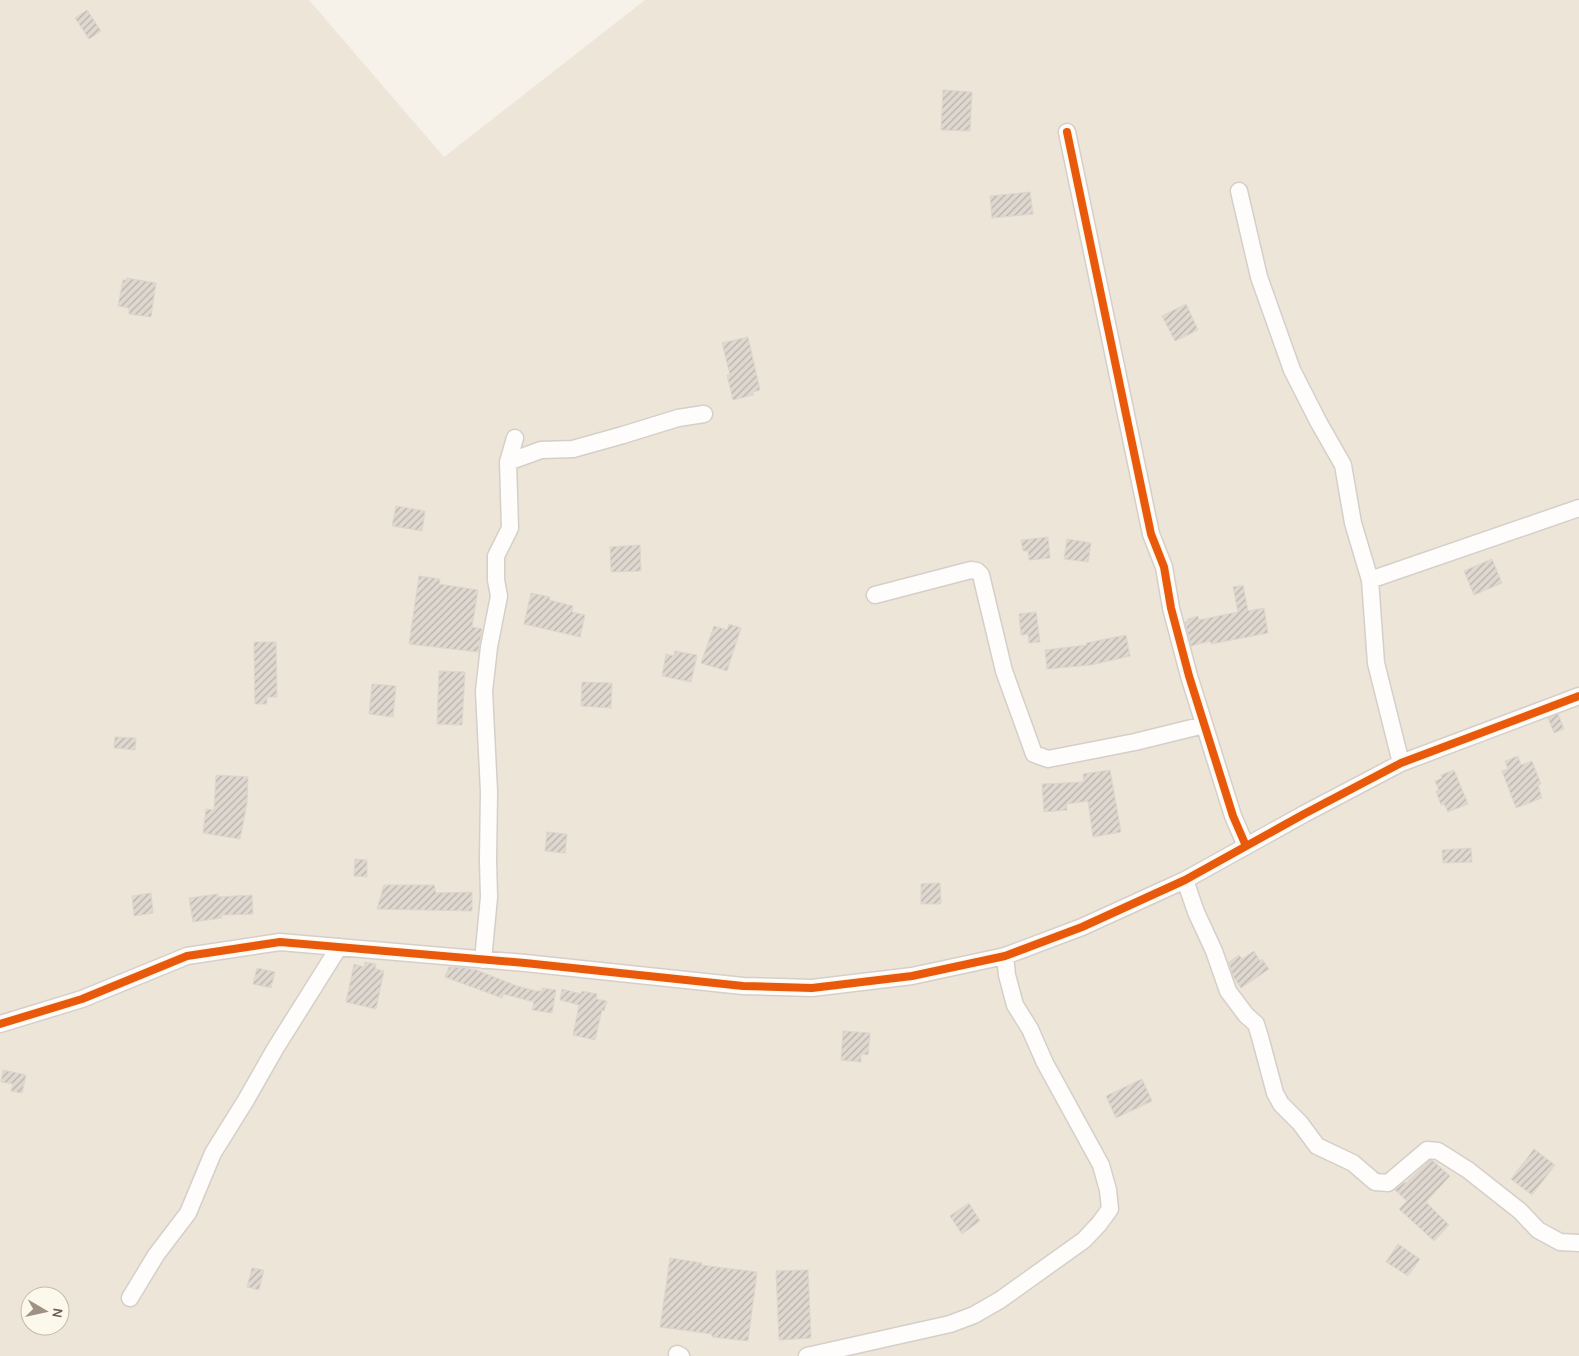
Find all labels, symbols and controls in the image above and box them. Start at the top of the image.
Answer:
north arrow [20,1286,70,1336]
text: N [48,1307,67,1319]

